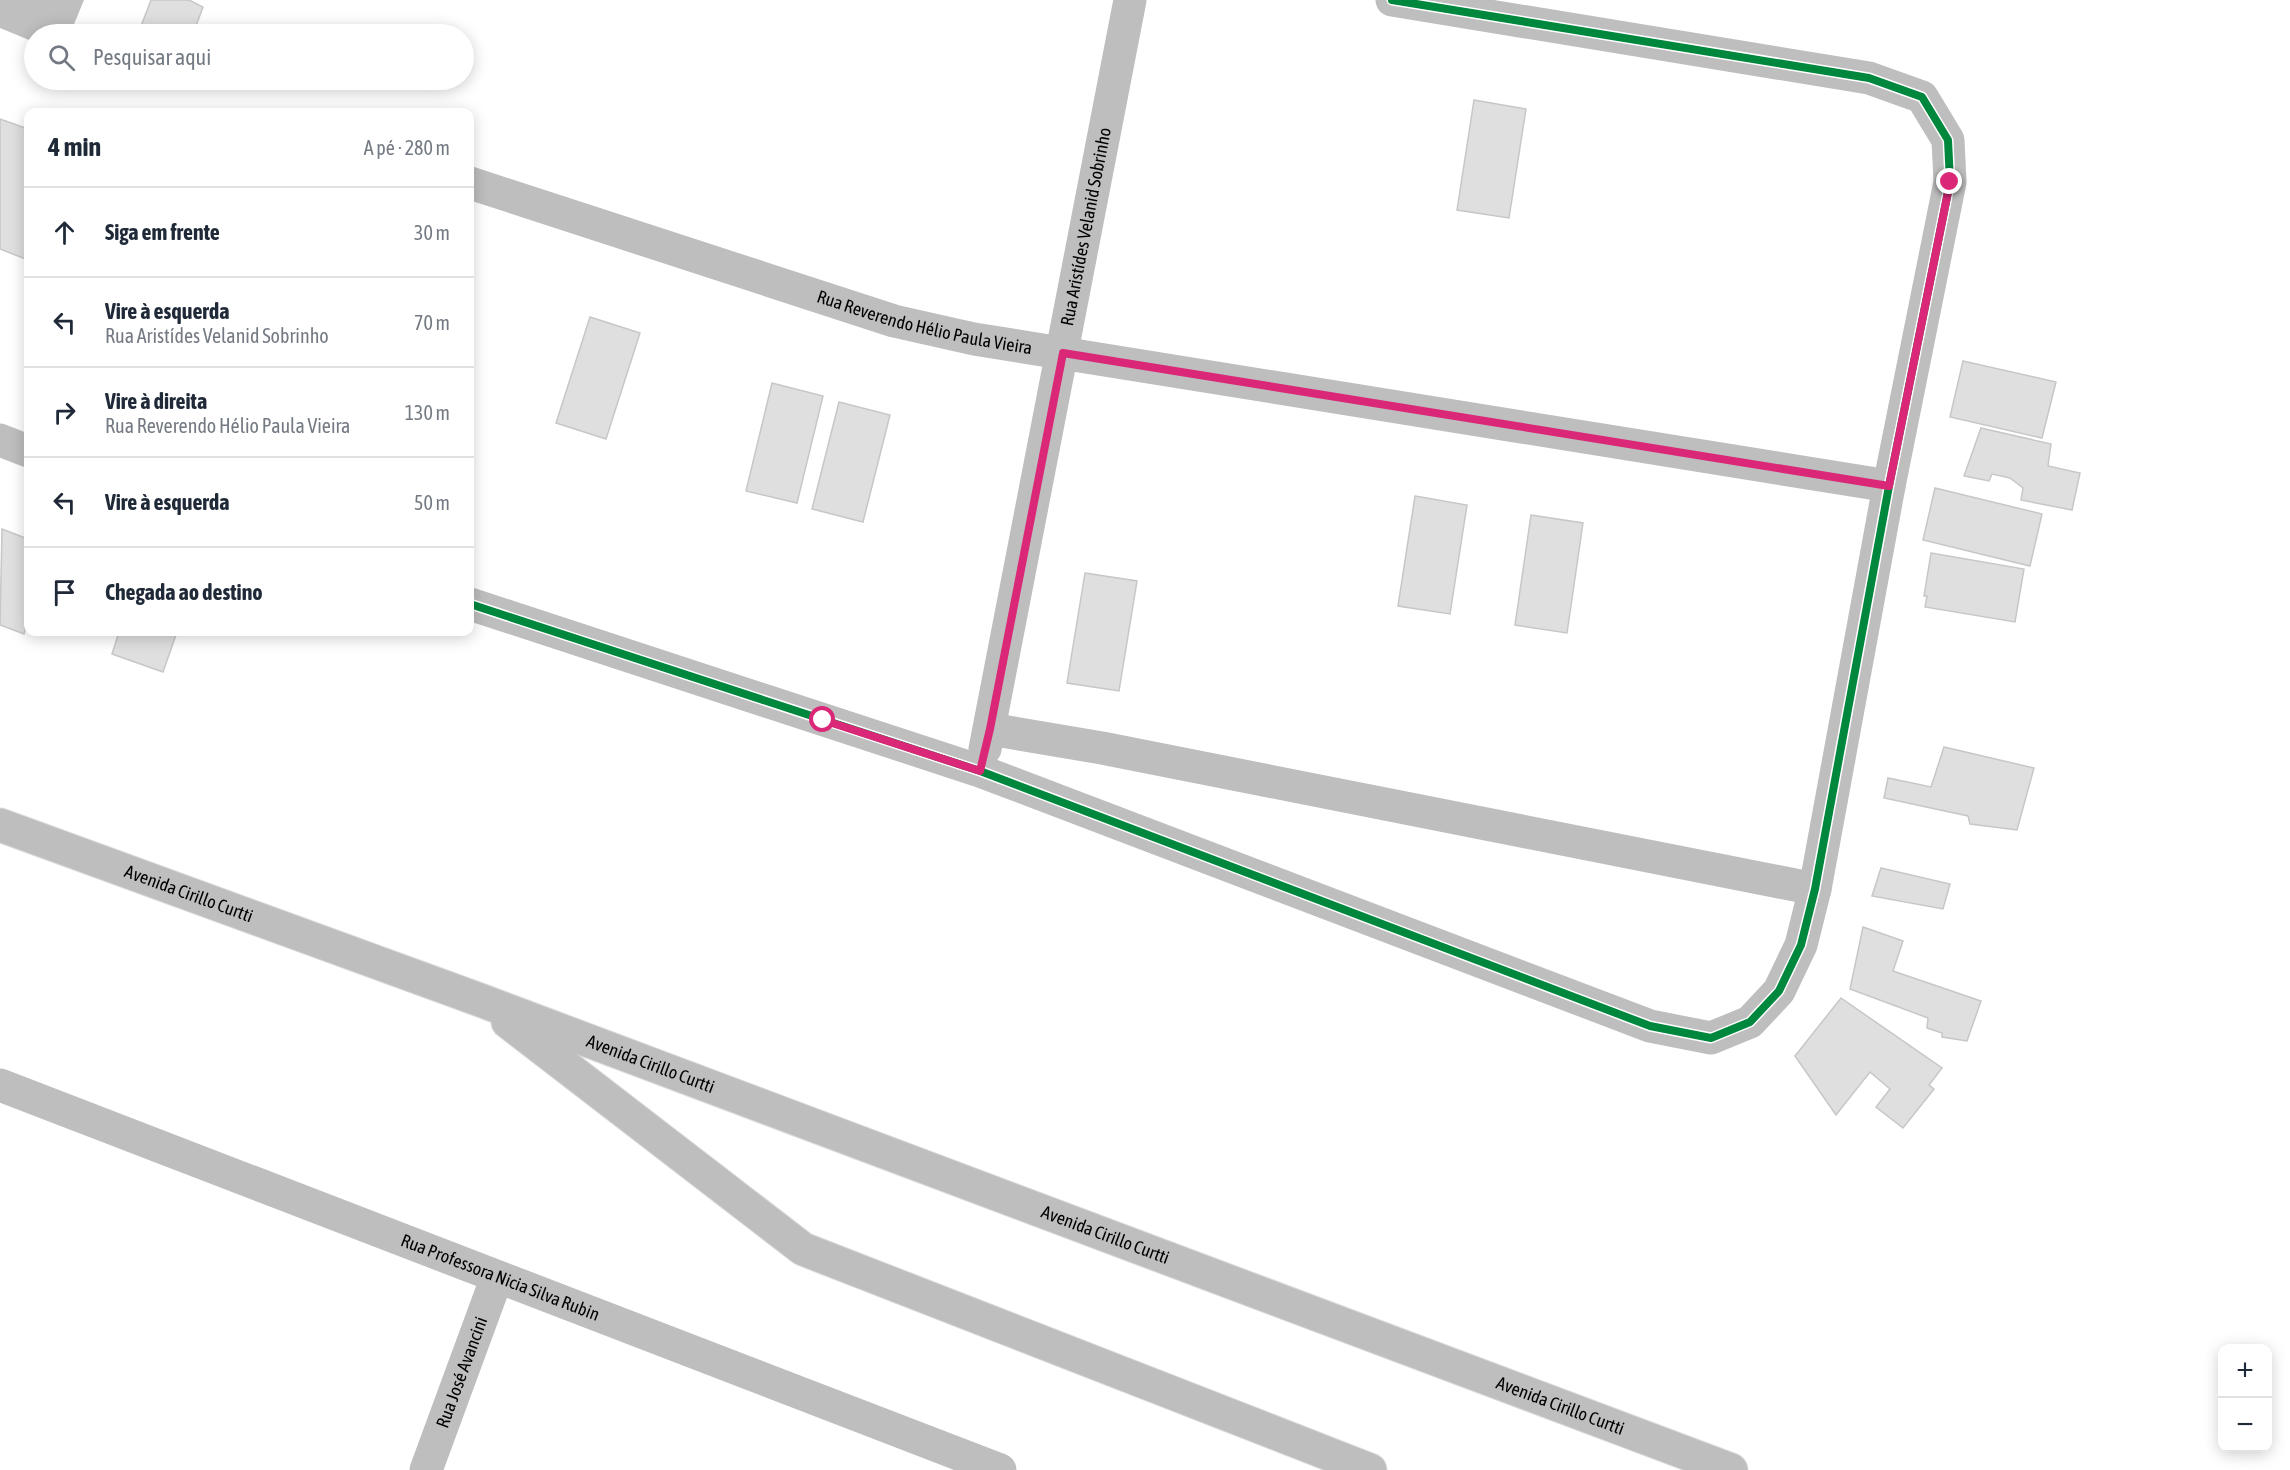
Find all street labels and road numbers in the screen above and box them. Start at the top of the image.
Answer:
street label: Rua Aristídes Velanid Sobrinho [1056,126,1115,328]
street label: Rua Reverendo Hélio Paula Vieira [814,286,1034,358]
street label: Avenida Cirillo Curtti [122,860,256,926]
street label: Avenida Cirillo Curtti [584,1030,718,1097]
street label: Avenida Cirillo Curtti [1039,1201,1172,1268]
street label: Rua Professora Nicia Silva Rubin [398,1229,603,1325]
street label: Rua José Avancini [431,1314,491,1431]
street label: Avenida Cirillo Curtti [1494,1372,1627,1439]

